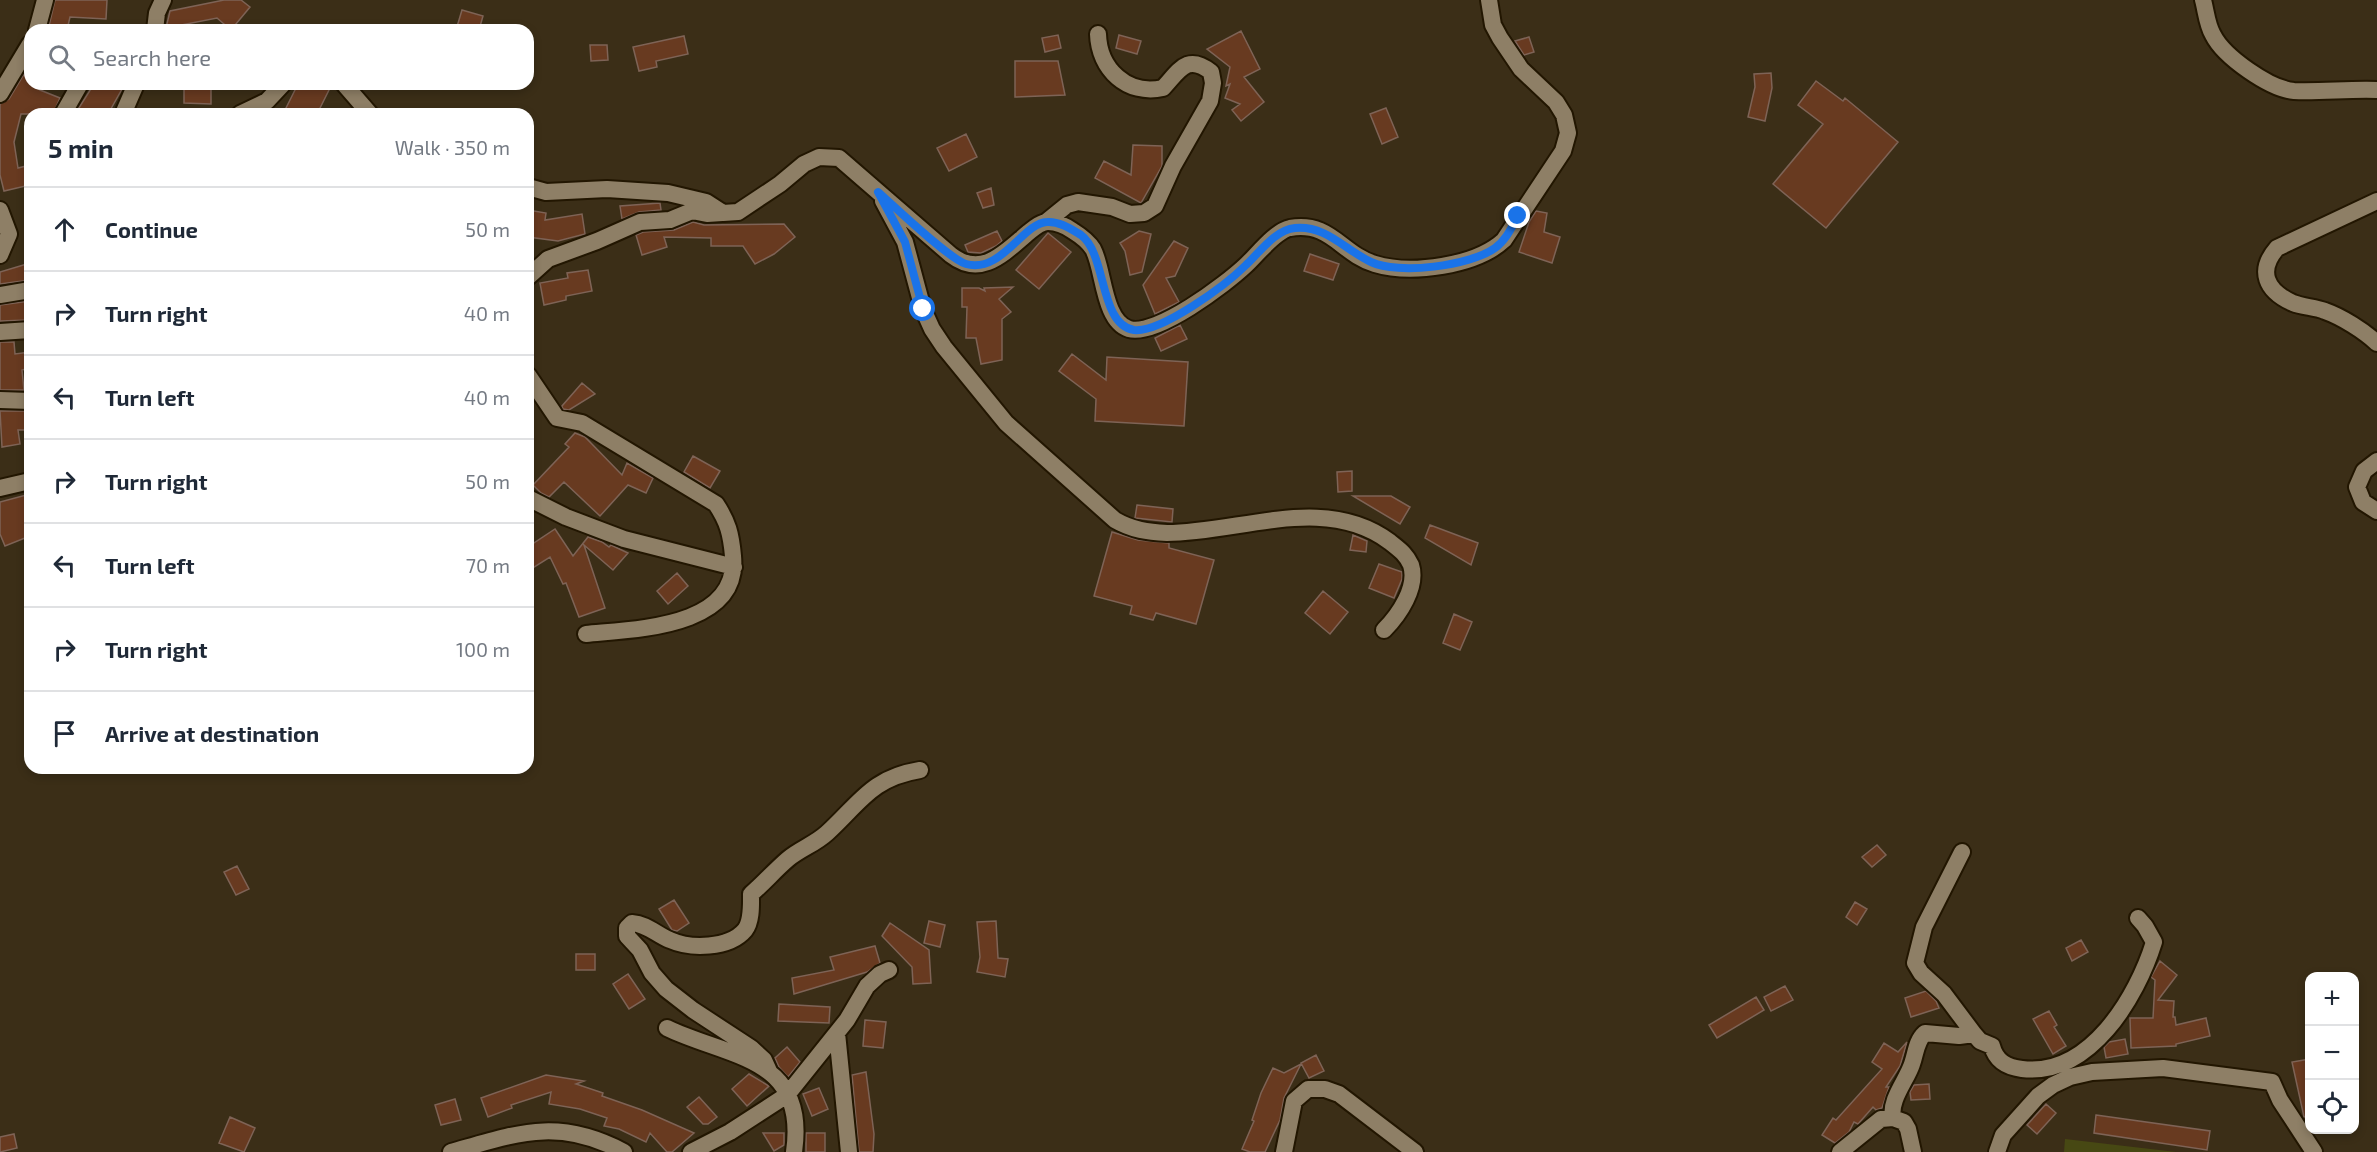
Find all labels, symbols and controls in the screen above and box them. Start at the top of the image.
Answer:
search box [24,24,534,90]
icon: search [45,41,78,74]
text: Search here [93,44,211,70]
text: 5 min [48,132,114,163]
text: Walk · 350 m [395,135,510,159]
route end [1504,202,1530,228]
icon: ahead [48,213,81,246]
text: Continue [105,216,198,242]
text: 50 m [465,217,510,241]
route start [909,295,935,321]
icon: right [48,297,81,330]
text: Turn right [105,300,207,326]
text: 40 m [464,301,510,325]
icon: left [48,381,81,414]
text: Turn left [105,384,194,410]
text: 40 m [464,385,510,409]
icon: right [48,465,81,498]
text: Turn right [105,468,207,494]
text: 50 m [465,469,510,493]
icon: left [48,549,81,582]
text: Turn left [105,552,194,578]
text: 70 m [466,553,510,577]
icon: right [48,633,81,666]
text: Turn right [105,636,207,662]
text: 100 m [456,637,510,661]
icon: arrive [48,717,81,750]
text: Arrive at destination [105,720,319,746]
map controls [2305,972,2359,1134]
button: + [2305,972,2359,1026]
button: − [2305,1026,2359,1080]
button: locate [2305,1080,2359,1134]

